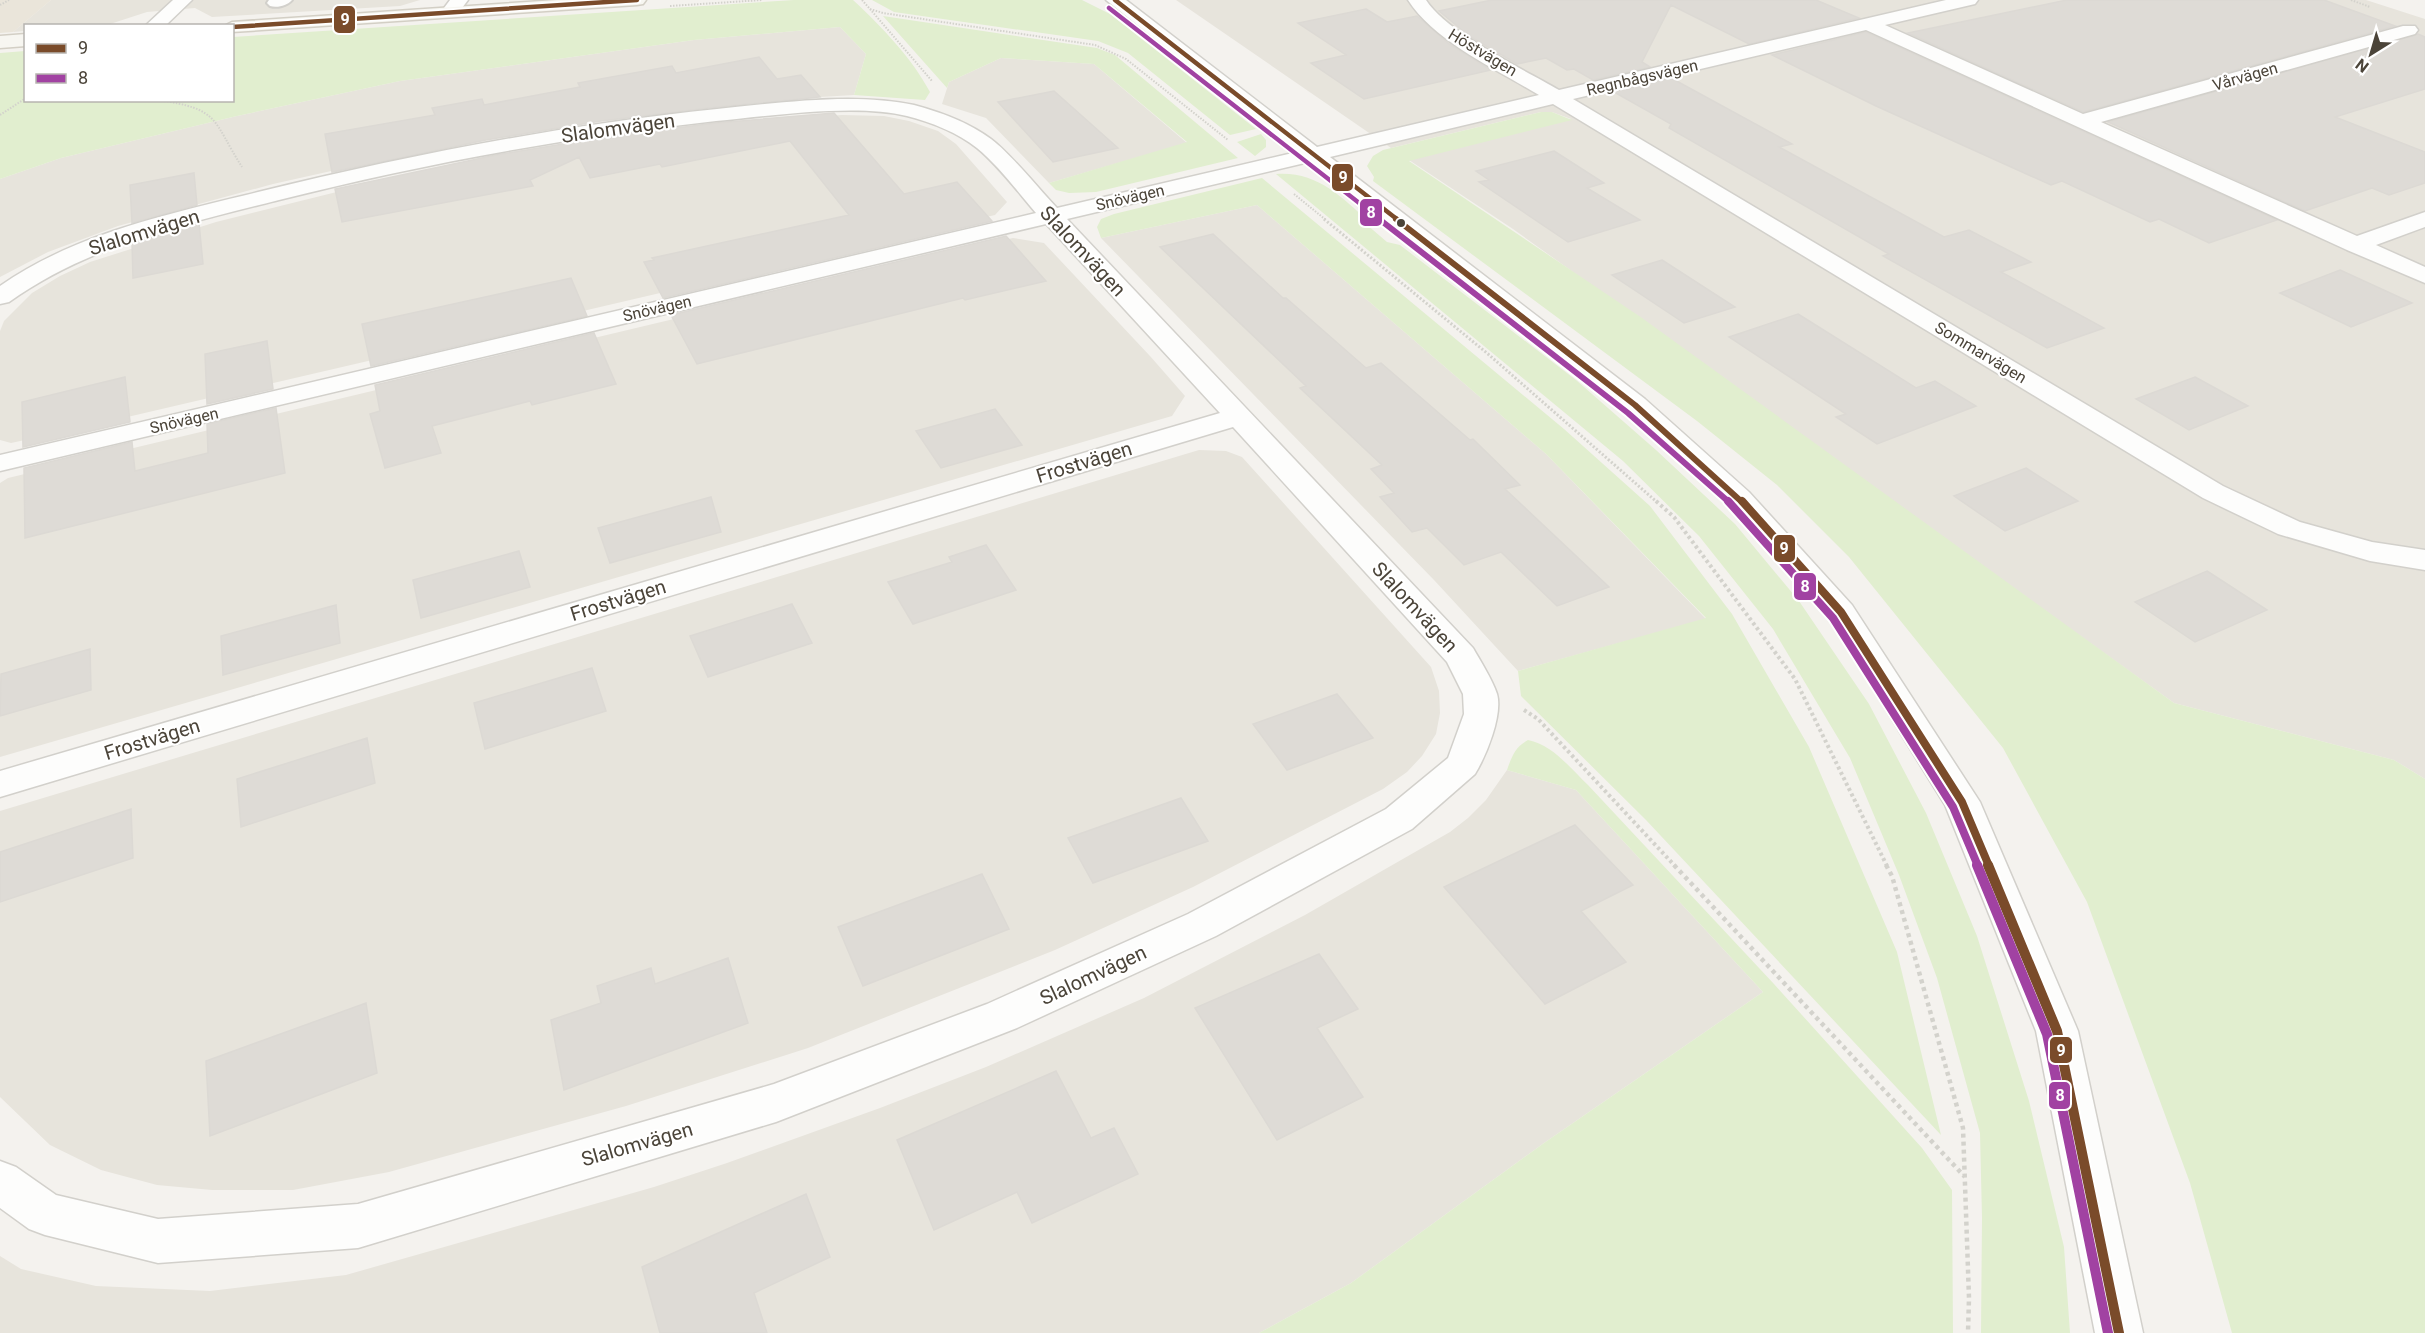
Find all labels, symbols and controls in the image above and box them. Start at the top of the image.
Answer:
line badge: 9 [333,5,356,34]
text: 9 [340,10,350,29]
legend [24,24,234,102]
north arrow [2341,24,2401,84]
street label: Höstvägen [1445,25,1520,80]
text: 9 [78,37,88,58]
street label: Regnbågsvägen [1585,55,1700,100]
text: N [2352,55,2373,77]
street label: Vårvägen [2210,58,2280,95]
text: 8 [78,67,88,88]
street label: Slalomvägen [560,108,676,148]
line badge: 9 [1331,163,1354,192]
text: 9 [1338,168,1348,187]
street label: Snövägen [1094,180,1166,215]
line badge: 8 [1359,198,1383,227]
street label: Slalomvägen [1035,201,1131,301]
text: 8 [1366,203,1376,222]
street label: Slalomvägen [86,204,202,260]
unlabelled marker [1395,217,1407,229]
street label: Snövägen [621,291,693,326]
street label: Sommarvägen [1931,318,2030,387]
street label: Snövägen [148,403,220,438]
street label: Frostvägen [1033,436,1135,488]
line badge: 9 [1773,534,1796,563]
text: 9 [1779,539,1789,558]
street label: Slalomvägen [1367,557,1463,657]
line badge: 8 [1793,572,1817,601]
street label: Frostvägen [567,574,669,626]
text: 8 [1800,577,1810,596]
street label: Frostvägen [101,713,203,765]
street label: Slalomvägen [1036,940,1150,1010]
line badge: 9 [2049,1036,2073,1064]
text: 9 [2056,1041,2066,1060]
line badge: 8 [2048,1081,2071,1110]
text: 8 [2055,1086,2065,1105]
street label: Slalomvägen [579,1117,695,1171]

